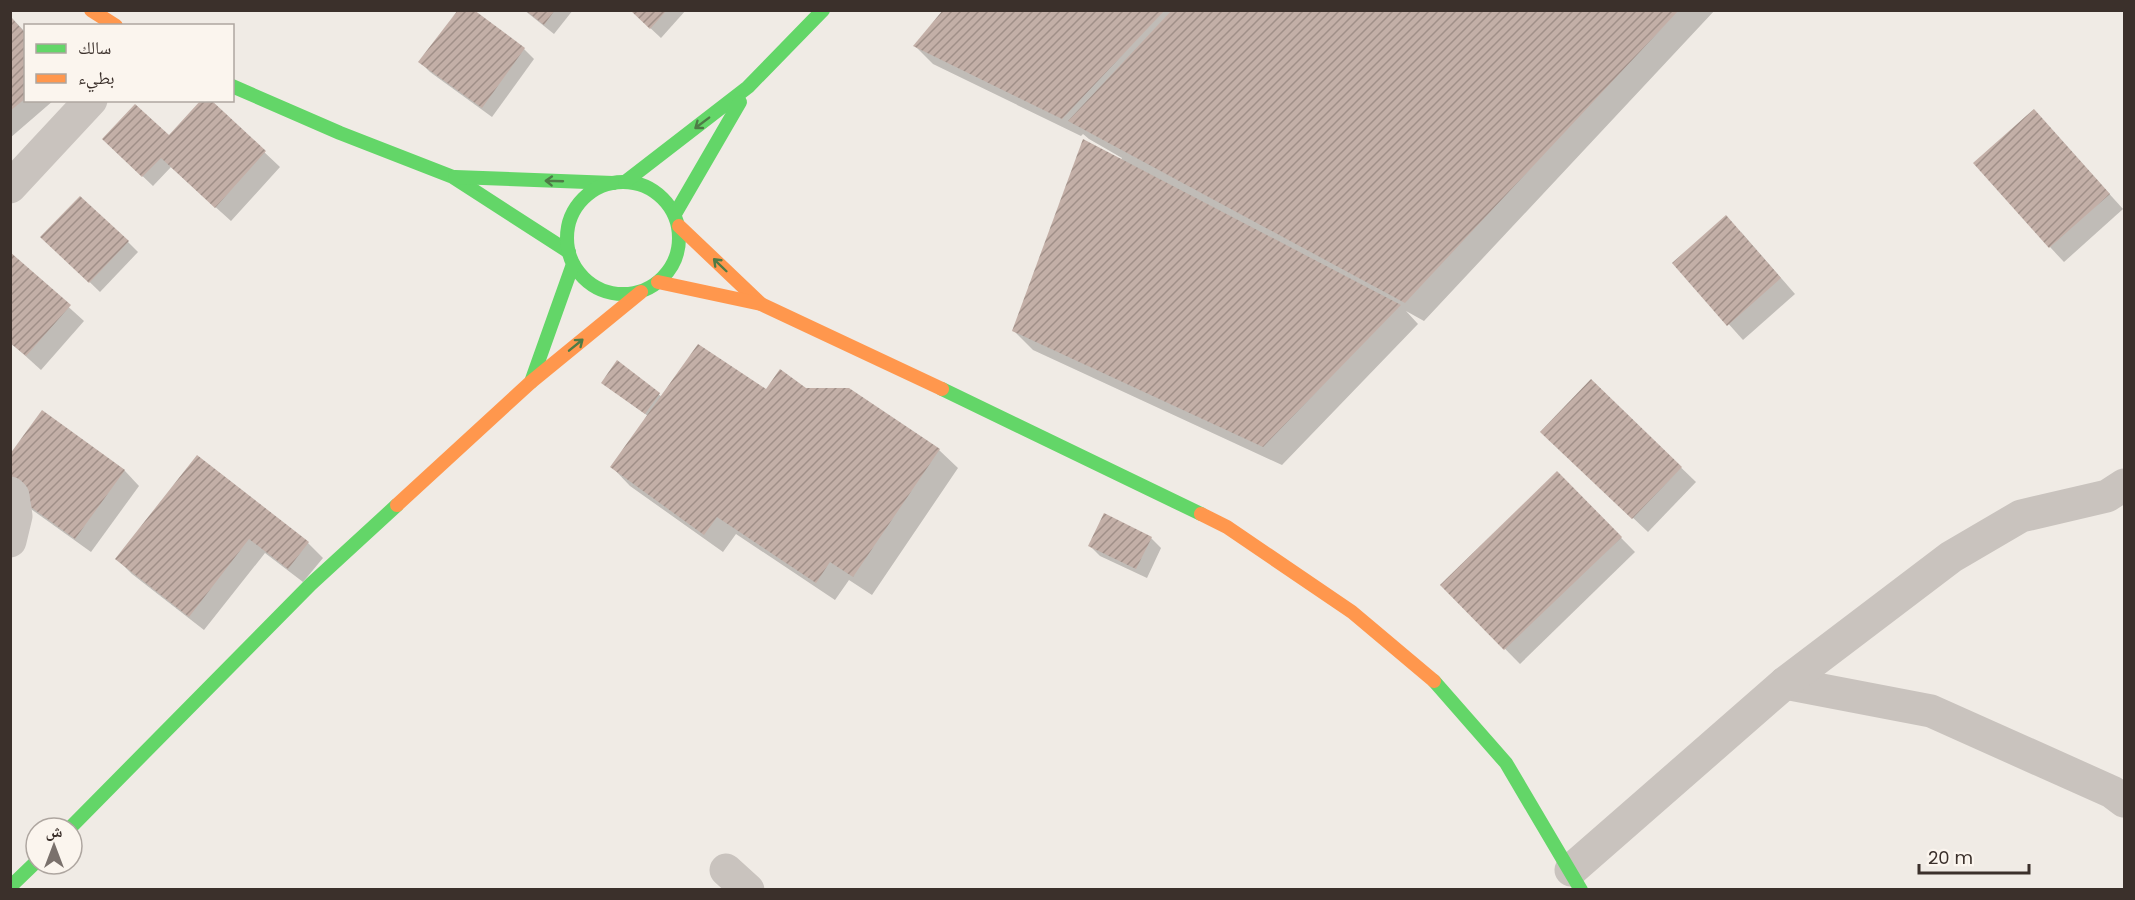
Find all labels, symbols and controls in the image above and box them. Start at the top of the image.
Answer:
legend [24,24,234,102]
text: سالك [78,35,111,60]
text: بطيء [78,65,115,93]
one-way arrow [694,116,710,129]
one-way arrow [545,175,565,186]
one-way arrow [712,258,727,273]
one-way arrow [568,339,584,352]
north arrow [24,816,84,876]
text: ش [46,820,63,843]
scale bar [1919,837,2028,875]
text: 20 m [1928,845,1973,870]

